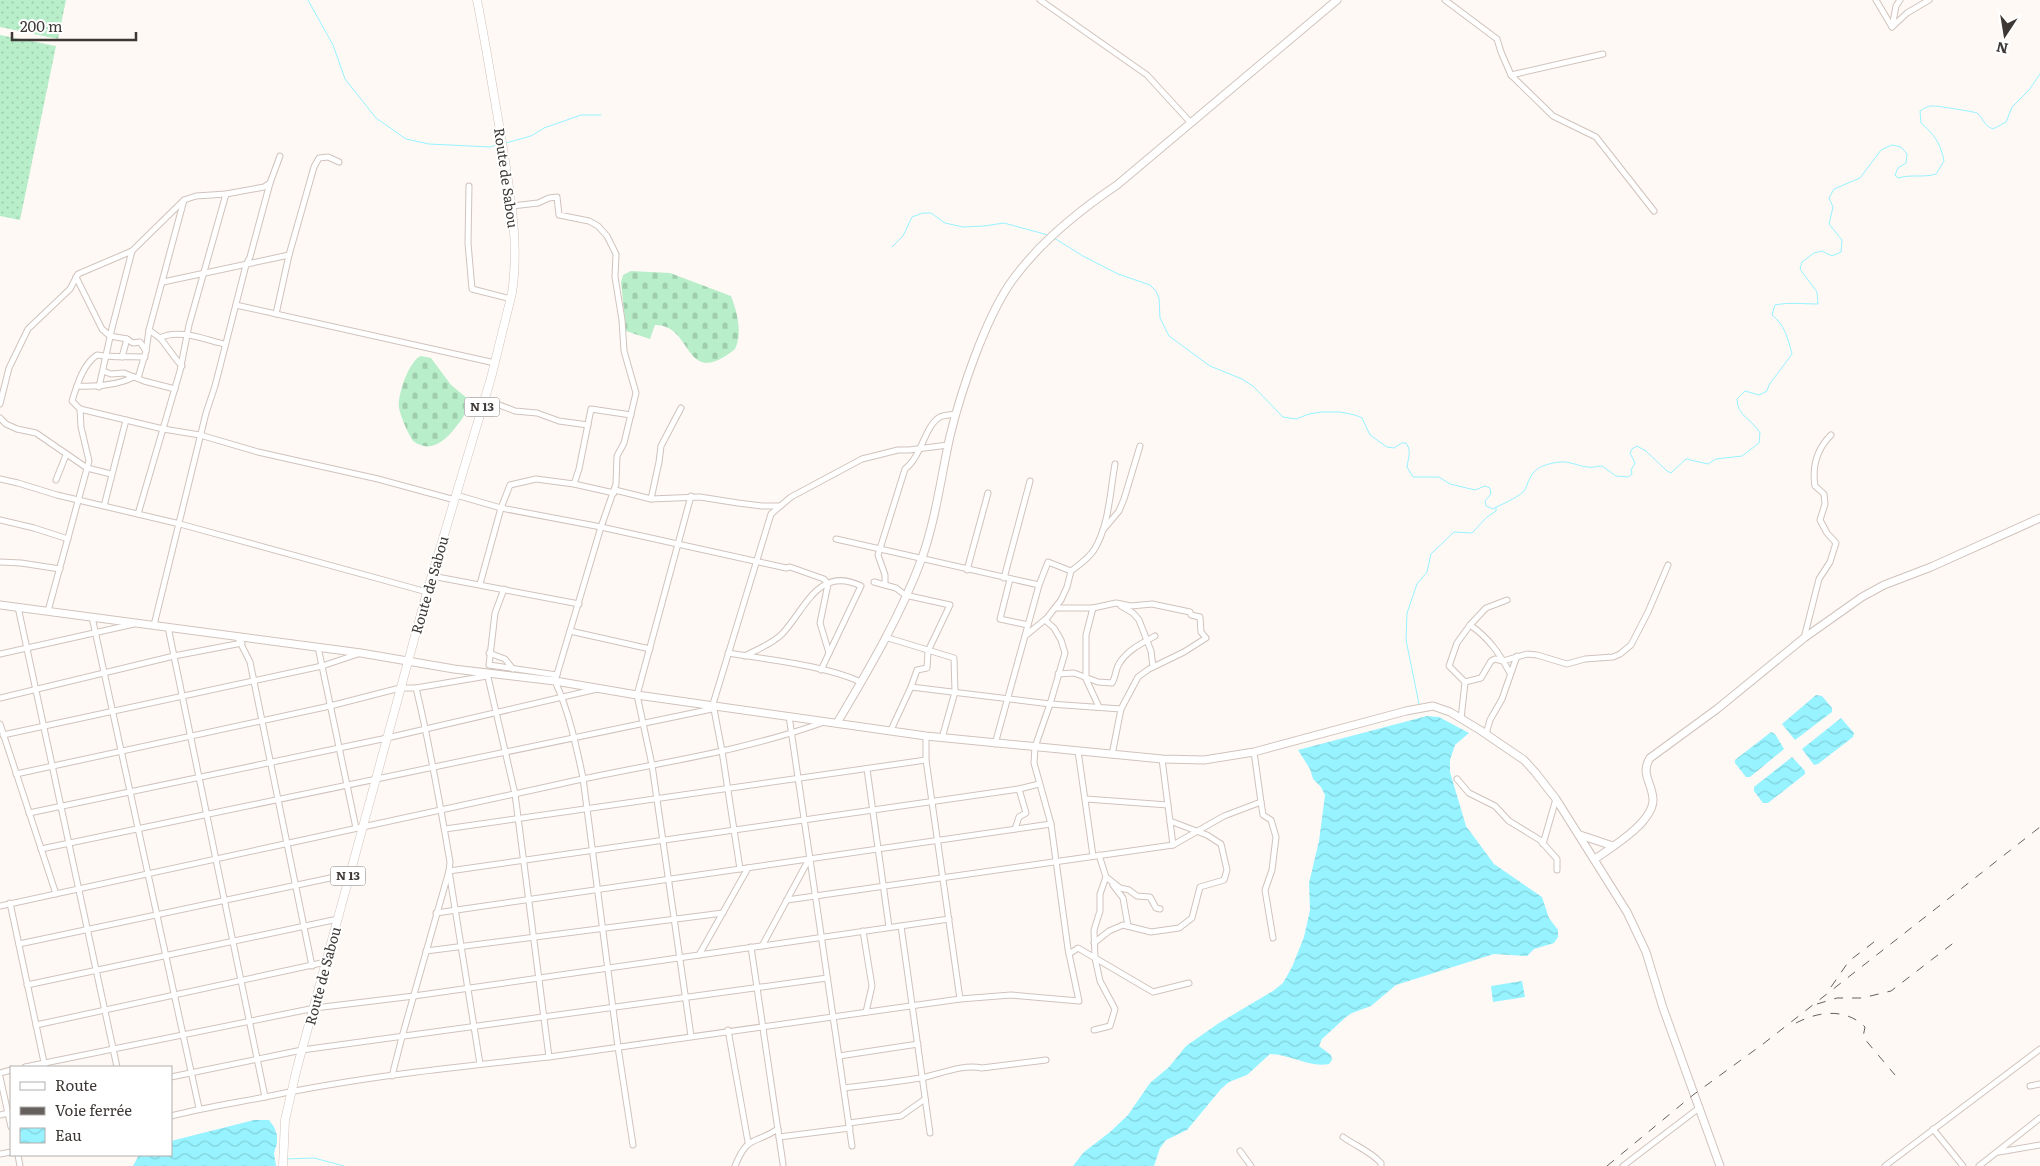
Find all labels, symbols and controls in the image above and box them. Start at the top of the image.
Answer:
scale bar [12,10,136,42]
north arrow [1980,10,2030,60]
text: 200 m [20,14,63,37]
text: N [1994,38,2010,60]
street label: Route de Sabou [490,126,524,230]
road number: N 13 [464,398,500,417]
street label: Route de Sabou [405,533,453,636]
road number: N 13 [330,866,366,886]
street label: Route de Sabou [299,924,345,1027]
legend [10,1066,172,1156]
text: Route [55,1073,97,1096]
text: Voie ferrée [55,1098,132,1121]
text: Eau [55,1123,82,1146]

